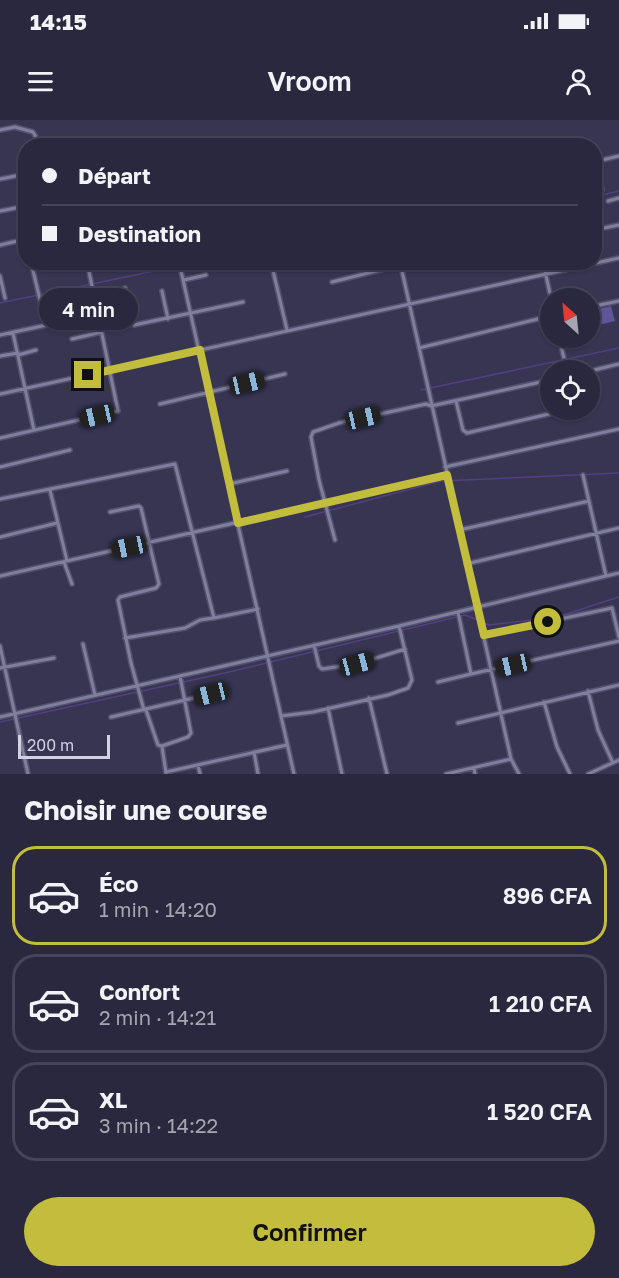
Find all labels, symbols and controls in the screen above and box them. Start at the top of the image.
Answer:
text: 14:15 [30,8,87,35]
icon: menu [24,65,57,98]
text: Vroom [267,65,352,97]
icon: person [562,65,595,98]
text: Départ [78,162,151,189]
text: Destination [78,220,201,247]
callout: 4 min [38,288,138,330]
north arrow [540,288,600,348]
map controls [540,288,600,420]
text: 4 min [62,297,115,321]
button: locate [540,360,600,420]
route end [74,361,101,388]
car [227,370,267,396]
car [77,403,117,429]
car [343,405,383,431]
car [110,534,148,560]
route start [534,608,561,635]
car [337,651,377,677]
car [493,652,533,678]
car [191,681,231,707]
scale bar [18,732,110,760]
text: 200 m [27,735,74,755]
text: Choisir une course [24,794,267,826]
icon: car [27,869,81,923]
text: Éco [99,870,138,897]
text: 896 CFA [503,882,592,909]
text: 1 min · 14:20 [99,897,217,921]
icon: car [27,977,81,1031]
text: Confort [99,978,180,1005]
text: 1 210 CFA [489,990,592,1017]
text: 2 min · 14:21 [99,1005,216,1029]
icon: car [27,1085,81,1139]
text: XL [99,1086,127,1113]
text: 1 520 CFA [487,1098,592,1125]
text: 3 min · 14:22 [99,1113,218,1137]
button: Confirmer [24,1197,595,1266]

